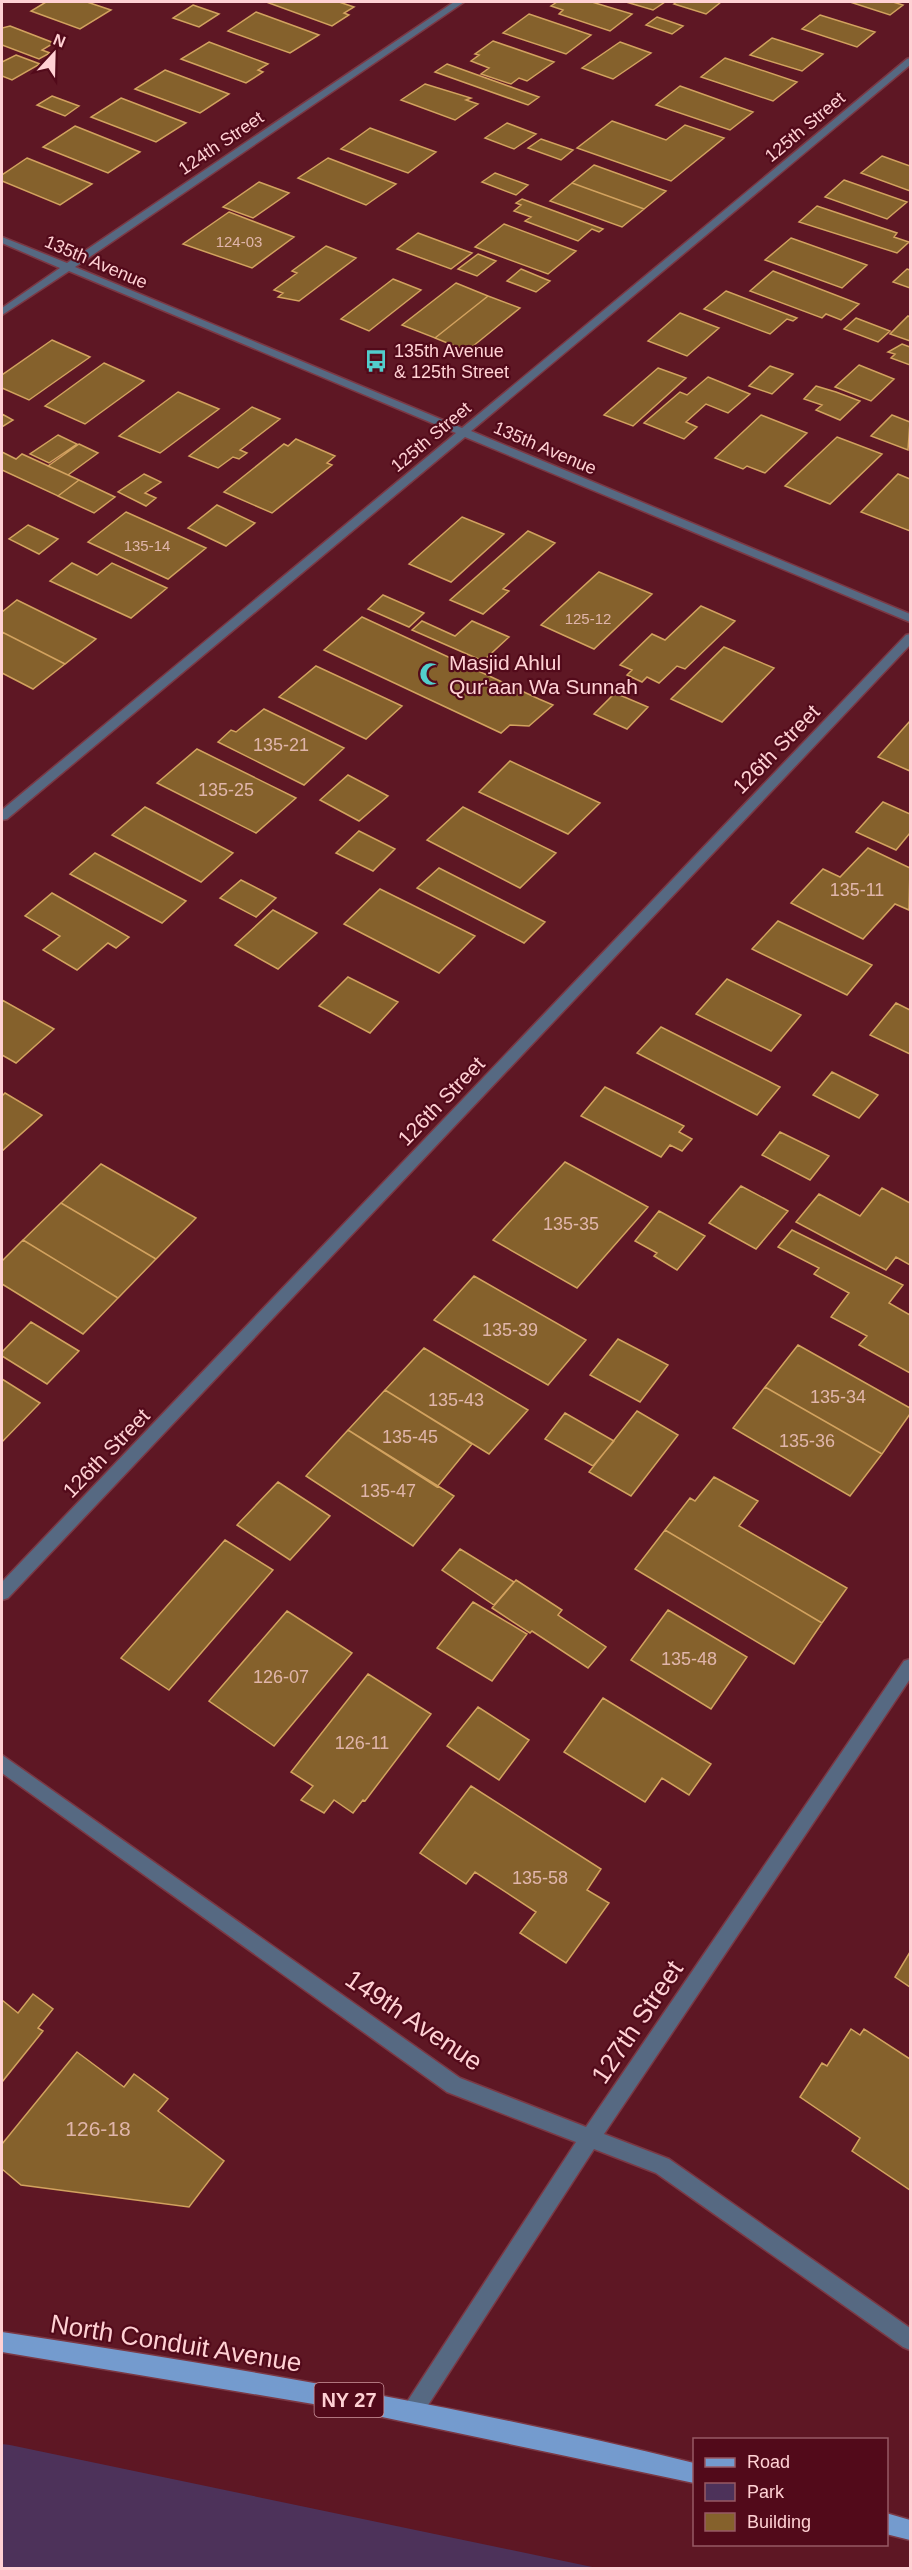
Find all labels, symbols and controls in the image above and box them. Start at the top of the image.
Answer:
north arrow [24,24,84,84]
text: N [51,31,68,51]
street label: 125th Street [761,88,849,166]
street label: 124th Street [175,107,267,179]
street label: 135th Avenue [42,231,150,293]
house number: 124-03 [216,233,262,250]
place label: 135th Avenue & 125th Street [394,341,509,382]
bus stop icon: 135th Avenue & 125th Street [363,348,389,374]
street label: 125th Street [387,398,475,476]
street label: 135th Avenue [491,417,599,479]
house number: 135-14 [124,537,170,554]
house number: 125-12 [565,610,611,627]
place label: Masjid Ahlul Qur'aan Wa Sunnah [449,651,638,698]
mosque icon: Masjid Ahlul Qur'aan Wa Sunnah [418,661,444,687]
street label: 126th Street [728,700,824,798]
house number: 135-21 [253,735,309,755]
house number: 135-25 [198,780,254,800]
house number: 135-11 [830,880,884,900]
street label: 126th Street [393,1052,489,1150]
house number: 135-35 [543,1214,599,1234]
house number: 135-39 [482,1320,538,1340]
house number: 135-34 [810,1387,866,1407]
house number: 135-43 [428,1390,484,1410]
street label: 126th Street [58,1404,154,1502]
house number: 135-45 [382,1427,438,1447]
house number: 135-36 [779,1431,835,1451]
house number: 135-47 [360,1481,416,1501]
house number: 135-48 [661,1649,717,1669]
house number: 126-07 [253,1667,309,1687]
house number: 126-11 [335,1733,389,1753]
house number: 135-58 [512,1868,568,1888]
street label: 127th Street [585,1954,689,2089]
street label: 149th Avenue [340,1963,488,2077]
house number: 126-18 [65,2117,131,2140]
street label: North Conduit Avenue [48,2308,304,2378]
road number: NY 27 [314,2383,384,2417]
legend [693,2438,888,2546]
text: Road [747,2452,790,2472]
text: Park [747,2482,785,2502]
text: Building [747,2512,811,2532]

